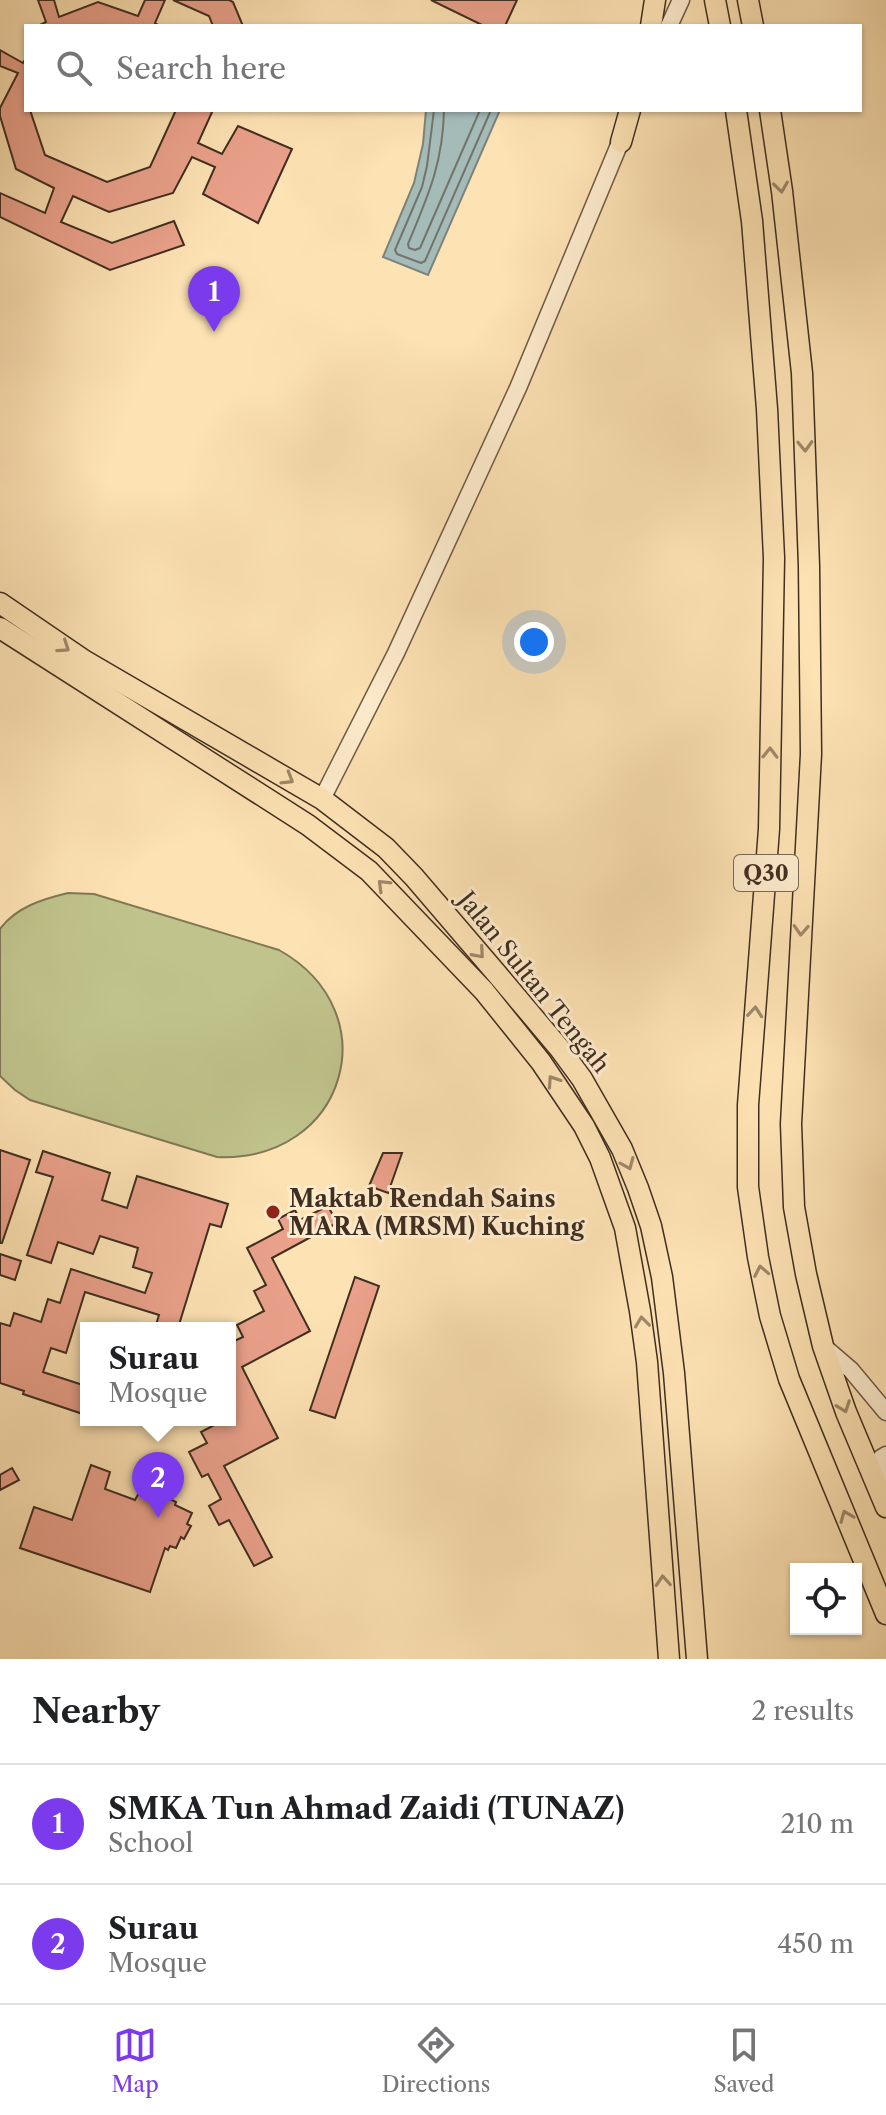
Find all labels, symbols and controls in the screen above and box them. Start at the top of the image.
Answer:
search box [24,24,862,112]
icon: search [52,46,96,90]
text: Search here [116,50,286,87]
one-way arrow [773,181,790,194]
pin: 1 [188,266,240,332]
one-way arrow [796,440,813,453]
your location [514,622,554,662]
one-way arrow [56,637,70,652]
one-way arrow [762,746,779,759]
one-way arrow [279,769,294,784]
road number: Q30 [734,855,798,891]
one-way arrow [378,880,392,894]
street label: Jalan Sultan Tengah [450,882,616,1078]
one-way arrow [793,924,810,937]
one-way arrow [469,943,484,958]
one-way arrow [746,1005,763,1018]
one-way arrow [548,1076,563,1090]
one-way arrow [619,1156,635,1170]
place label: Maktab Rendah Sains MARA (MRSM) Kuching [289,1184,585,1241]
marker: Maktab Rendah Sains MARA (MRSM) Kuching [264,1203,282,1221]
one-way arrow [753,1265,770,1278]
one-way arrow [634,1315,651,1329]
popup [80,1322,236,1426]
text: Surau [108,1340,199,1377]
text: Mosque [108,1377,208,1409]
one-way arrow [834,1399,851,1413]
pin: 2 [132,1452,184,1518]
one-way arrow [839,1510,855,1524]
map controls [790,1563,862,1635]
button: locate [790,1563,862,1635]
one-way arrow [655,1574,672,1587]
text: Nearby [32,1690,160,1732]
text: 2 results [751,1695,854,1727]
text: SMKA Tun Ahmad Zaidi (TUNAZ) [108,1790,624,1827]
text: 1 [52,1808,64,1840]
text: 210 m [781,1808,854,1840]
text: School [108,1827,193,1859]
text: Surau [108,1910,199,1947]
text: 2 [50,1928,66,1960]
text: 450 m [777,1928,854,1960]
text: Mosque [108,1947,207,1979]
tab: Map [111,2023,159,2098]
tab: Directions [382,2023,490,2098]
tab: Saved [713,2023,774,2098]

